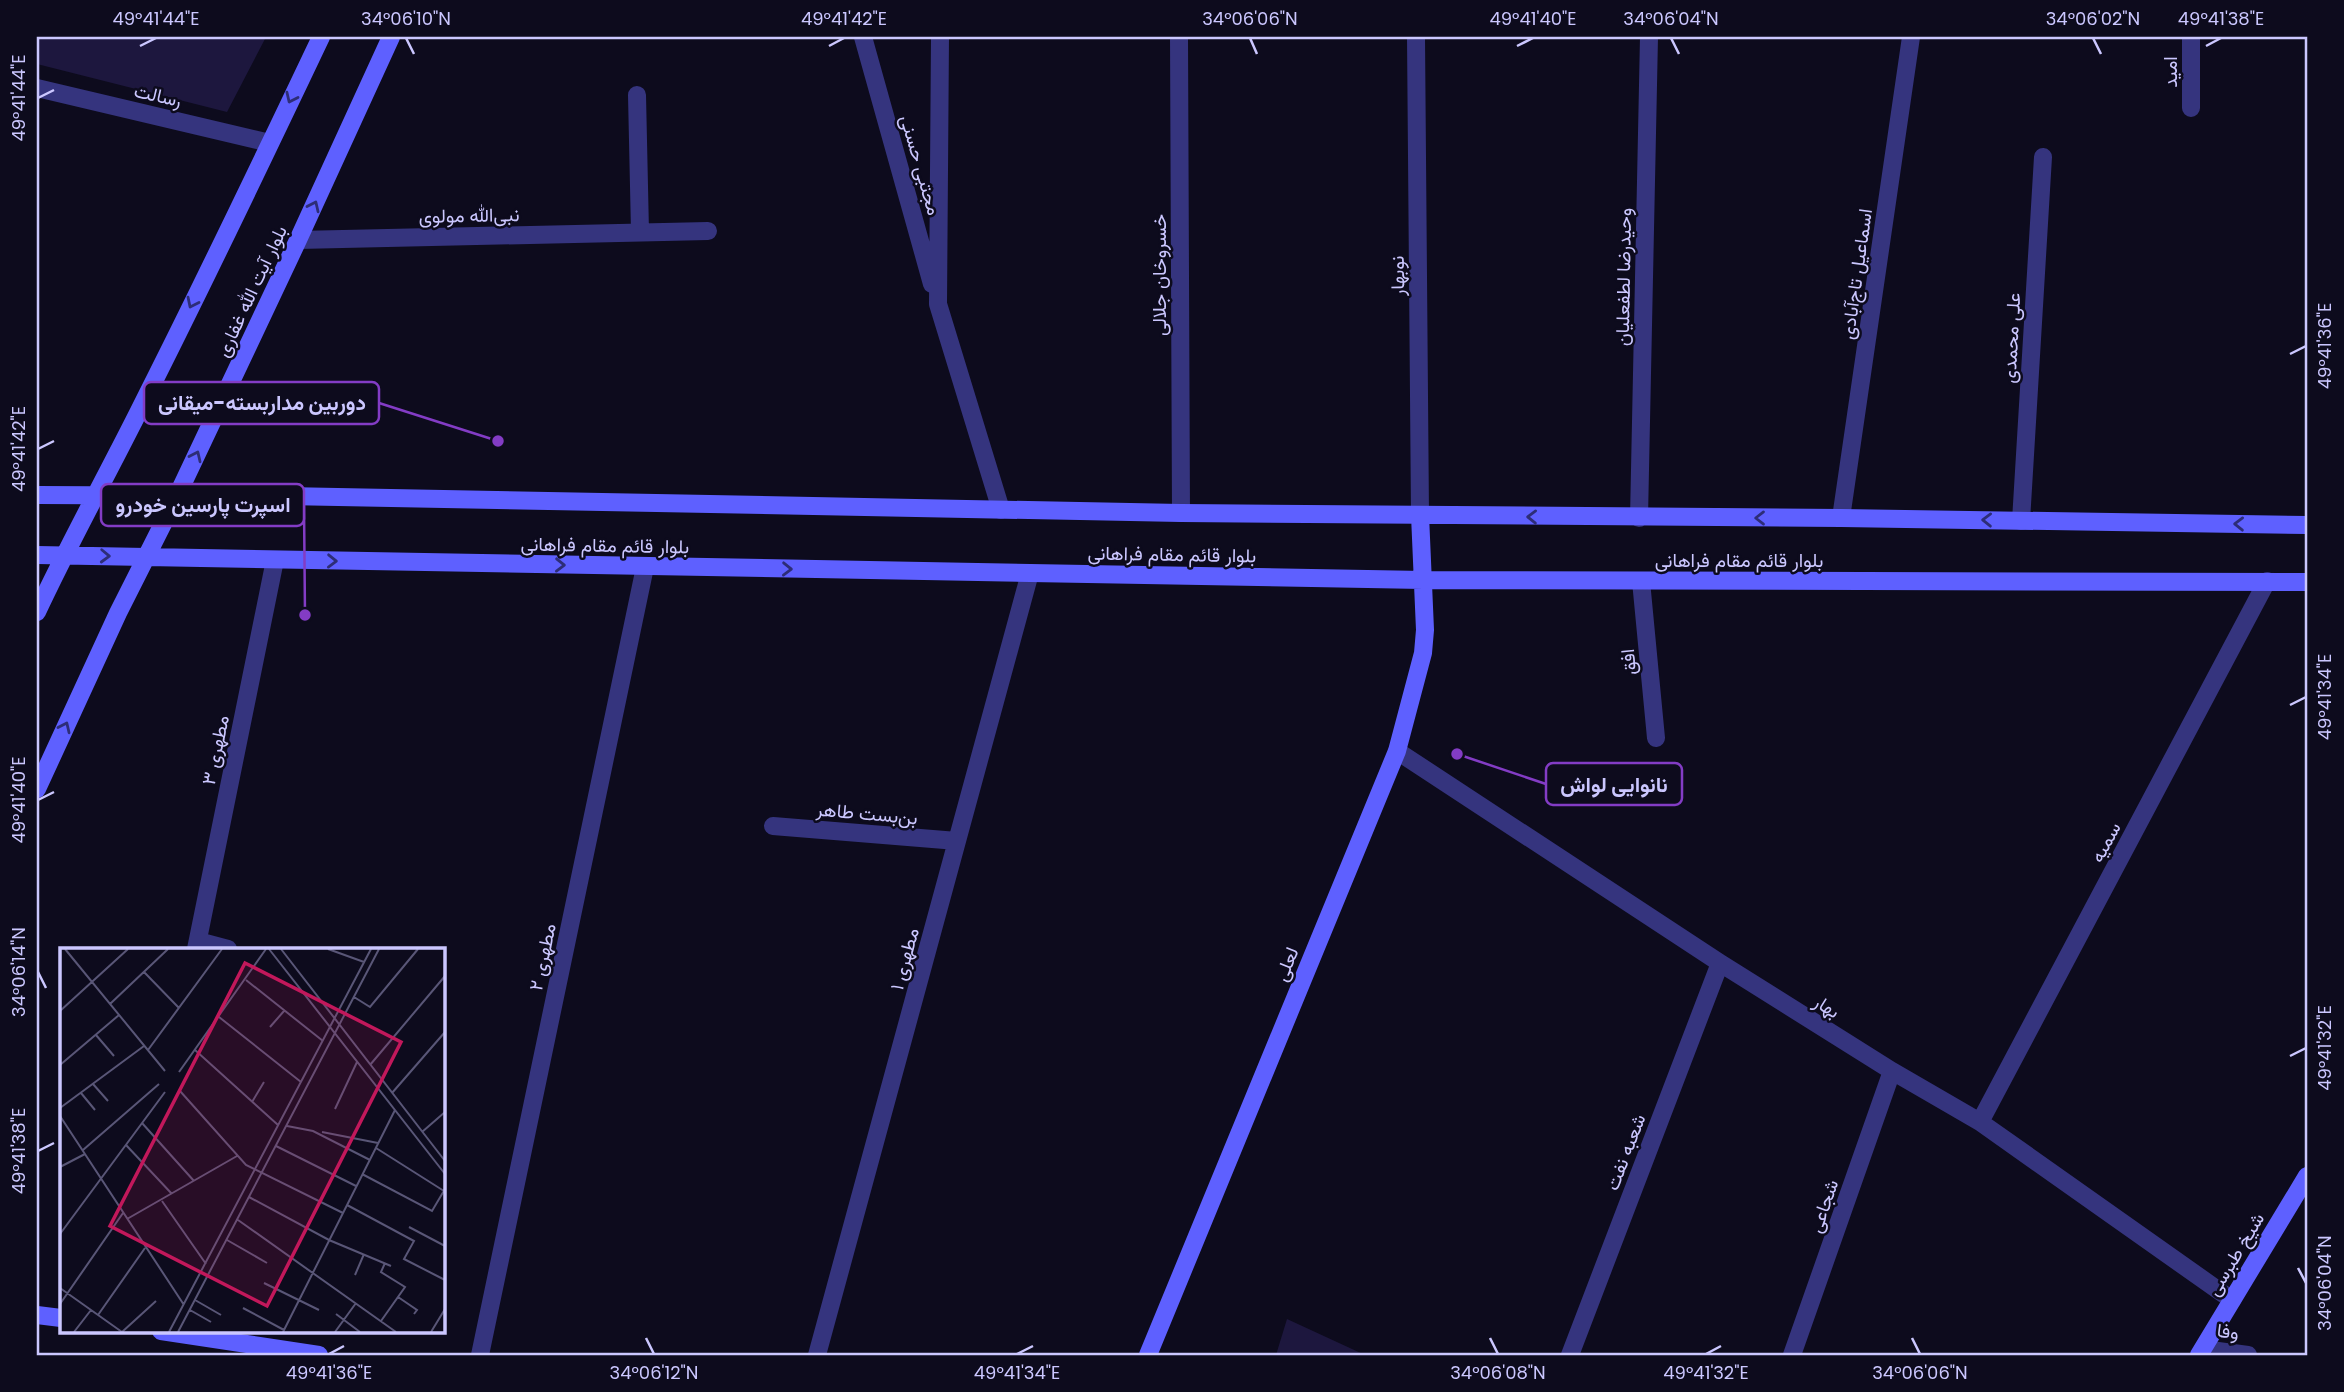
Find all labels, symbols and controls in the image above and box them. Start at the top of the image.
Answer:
text: 49°41'44"E [112,6,200,31]
text: 34°06'10"N [361,6,451,31]
text: 49°41'42"E [801,6,887,31]
text: 34°06'06"N [1202,6,1298,31]
text: 49°41'40"E [1489,6,1577,31]
text: 34°06'04"N [1623,6,1719,31]
text: 34°06'02"N [2046,6,2140,31]
text: 49°41'38"E [2178,6,2264,31]
text: 49°41'44"E [6,54,31,142]
street label: امید [2157,56,2184,88]
street label: رسالت [131,77,184,114]
one-way arrow [286,91,300,104]
street label: مجتبی حسنی [893,112,948,218]
one-way arrow [306,201,320,213]
street label: نبی‌الله مولوی [418,201,520,230]
street label: اسماعیل تاج‌آبادی [1834,207,1879,341]
street label: وحیدرضا لطفعلیان [1609,208,1638,346]
street label: خسروخان جلالی [1146,214,1173,336]
street label: بلوار آیت الله غفاری [209,221,294,361]
street label: نوبهار [1384,256,1411,297]
street label: علی محمدی [1996,292,2027,384]
one-way arrow [187,296,201,308]
text: 49°41'36"E [2312,303,2337,389]
callout: دوربین مداربسته-میقانی [144,382,379,424]
text: دوربین مداربسته-میقانی [158,388,366,417]
text: 49°41'42"E [6,406,31,492]
one-way arrow [187,451,201,463]
callout: اسپرت پارسین خودرو [101,484,304,526]
text: اسپرت پارسین خودرو [115,490,291,519]
one-way arrow [1526,509,1537,525]
one-way arrow [1754,510,1764,526]
one-way arrow [1981,513,1992,528]
one-way arrow [2233,516,2244,532]
street label: بلوار قائم مقام فراهانی [520,531,690,560]
street label: بلوار قائم مقام فراهانی [1087,540,1257,569]
street label: بلوار قائم مقام فراهانی [1655,547,1823,574]
one-way arrow [100,549,111,564]
one-way arrow [328,553,338,569]
one-way arrow [555,558,566,573]
one-way arrow [783,561,793,577]
street label: افق [1614,648,1643,676]
text: 49°41'34"E [2312,654,2337,740]
street label: مطهری ۳ [195,713,236,788]
one-way arrow [57,722,71,734]
text: 49°41'40"E [6,756,31,844]
callout: نانوایی لواش [1546,763,1682,805]
text: نانوایی لواش [1560,770,1668,799]
street label: بن‌بست طاهر [814,796,919,831]
street label: سمیه [2084,817,2127,867]
street label: مطهری ۲ [522,921,563,993]
street label: مطهری ۱ [883,925,926,993]
text: 34°06'14"N [6,927,31,1017]
street label: لعلی [1267,943,1305,985]
inset map [60,948,444,1332]
street label: بهار [1807,987,1845,1025]
text: 49°41'32"E [2312,1005,2337,1091]
text: 49°41'38"E [6,1108,31,1194]
street label: شعبه نفت [1599,1110,1652,1194]
street label: شجاعی [1802,1176,1845,1237]
street label: شیخ طبرسی [2200,1207,2271,1301]
text: 34°06'04"N [2312,1235,2337,1331]
street label: وفا [2215,1317,2241,1346]
text: 49°41'36"E [286,1360,372,1385]
text: 34°06'12"N [610,1360,698,1385]
text: 49°41'34"E [974,1360,1060,1385]
text: 34°06'08"N [1450,1360,1546,1385]
text: 49°41'32"E [1663,1360,1749,1385]
text: 34°06'06"N [1872,1360,1968,1385]

